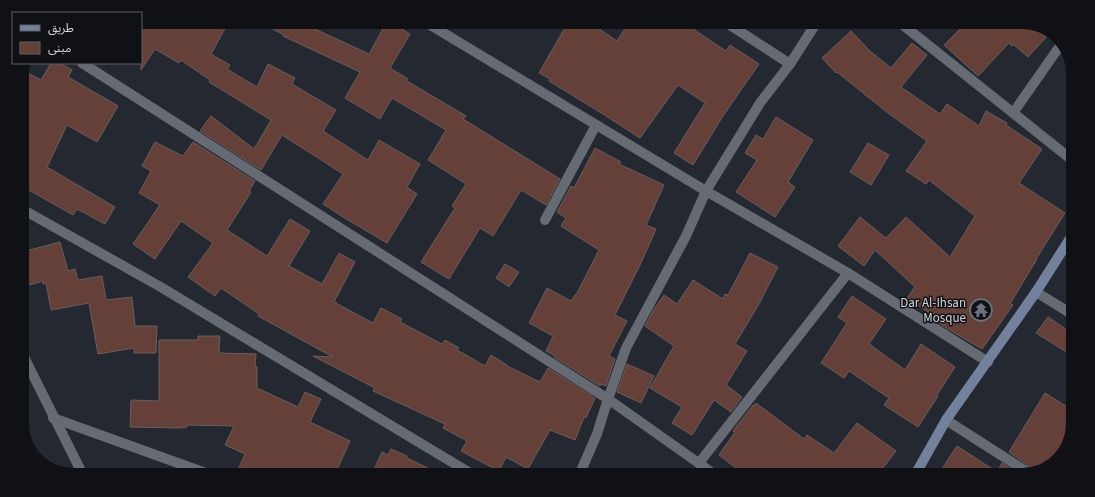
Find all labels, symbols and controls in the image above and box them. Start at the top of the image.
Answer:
legend [12,12,142,64]
text: طريق [48,20,74,37]
text: مبنى [48,40,71,57]
place label: Dar Al-Ihsan Mosque [900,294,966,327]
temple icon: Dar Al-Ihsan Mosque [968,297,994,323]

